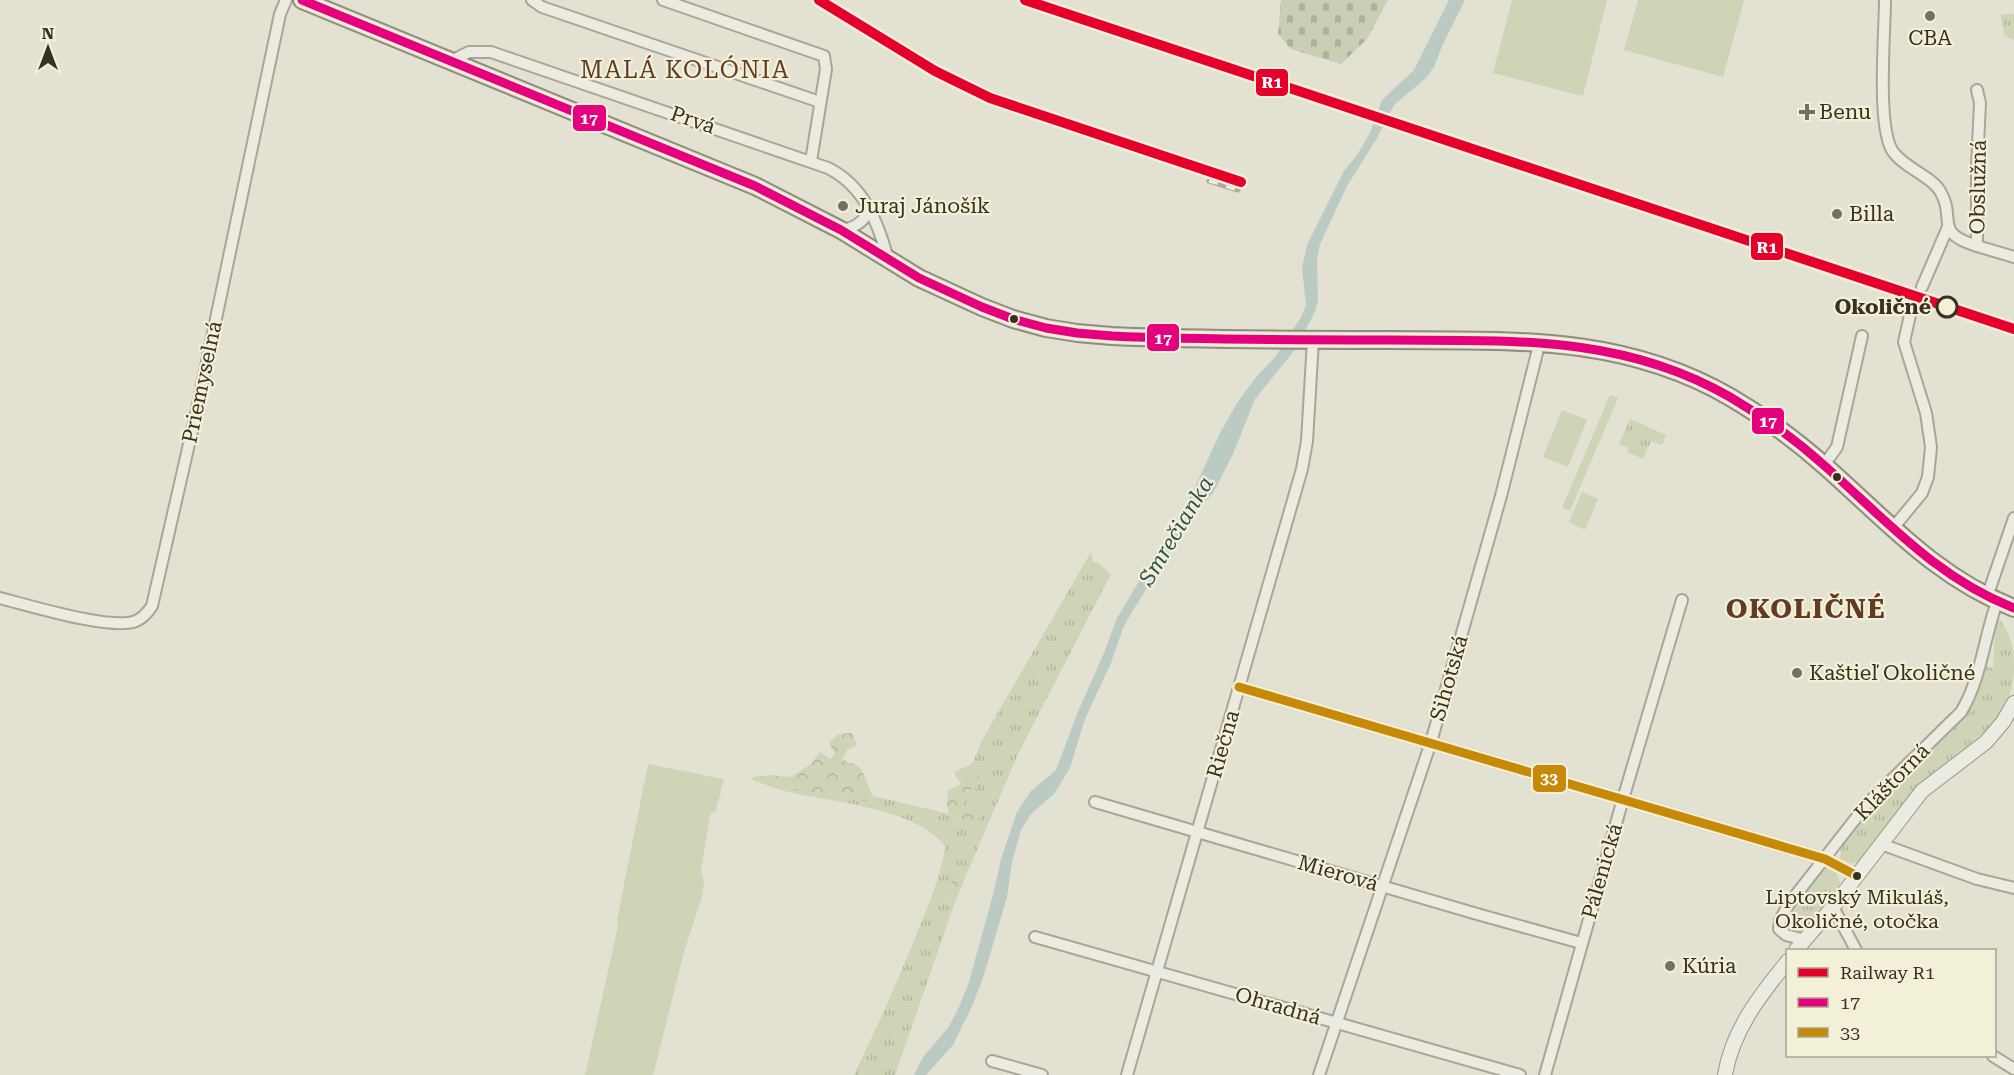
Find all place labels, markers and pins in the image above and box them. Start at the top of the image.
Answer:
marker: CBA [1923,9,1937,23]
place label: CBA [1908,26,1952,50]
place label: Benu [1819,100,1871,124]
marker: Benu [1800,105,1814,119]
place label: Juraj Jánošík [855,194,990,218]
marker: Juraj Jánošík [836,199,850,213]
place label: Billa [1849,202,1895,226]
marker: Billa [1830,207,1844,221]
place label: Okoličné [1834,295,1931,319]
marker: Okoličné [1936,296,1958,318]
unlabelled marker [1008,313,1020,325]
unlabelled marker [1831,471,1843,483]
place label: Kaštieľ Okoličné [1809,661,1975,685]
marker: Kaštieľ Okoličné [1790,666,1804,680]
marker: Liptovský Mikuláš, Okoličné, otočka [1851,870,1863,882]
place label: Liptovský Mikuláš, Okoličné, otočka [1765,885,1949,933]
place label: Kúria [1682,954,1737,978]
marker: Kúria [1663,959,1677,973]

